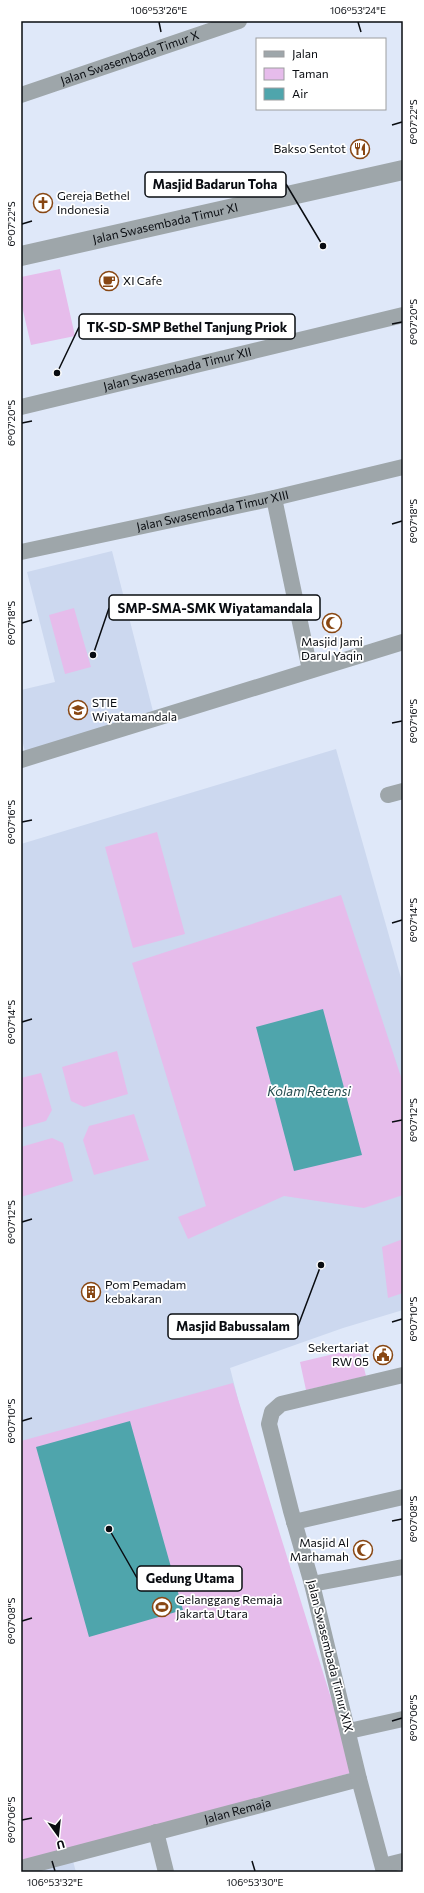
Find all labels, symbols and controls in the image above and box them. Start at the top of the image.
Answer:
text: 106°53'26"E [131,4,187,16]
text: 106°53'24"E [330,4,386,16]
street label: Jalan Swasembada Timur X [59,27,201,88]
legend [256,38,386,110]
text: Jalan [292,46,318,61]
text: Taman [292,66,329,80]
text: Air [292,86,308,100]
text: 6°07'22"S [407,99,419,145]
restaurant icon: Bakso Sentot [349,138,371,160]
place label: Bakso Sentot [273,141,346,155]
callout: Masjid Badarun Toha [145,172,286,197]
text: Masjid Badarun Toha [153,176,278,192]
place label: Gereja Bethel Indonesia [57,188,130,216]
church icon: Gereja Bethel Indonesia [32,192,54,214]
street label: Jalan Swasembada Timur XI [91,199,239,247]
text: 6°07'22"S [5,201,17,247]
cafe icon: XI Cafe [98,270,120,292]
place label: XI Cafe [123,273,162,287]
text: 6°07'20"S [407,299,419,345]
callout: TK-SD-SMP Bethel Tanjung Priok [79,314,295,339]
text: TK-SD-SMP Bethel Tanjung Priok [87,319,288,335]
street label: Jalan Swasembada Timur XII [102,344,253,394]
text: 6°07'20"S [5,400,17,446]
street label: Jalan Swasembada Timur XIII [135,487,290,534]
text: 6°07'18"S [407,499,419,543]
callout: SMP-SMA-SMK Wiyatamandala [109,595,320,620]
text: SMP-SMA-SMK Wiyatamandala [117,600,313,616]
text: 6°07'18"S [5,601,17,645]
mosque icon: Masjid Jami Darul Yaqin [321,612,343,634]
place label: Masjid Jami Darul Yaqin [301,634,363,662]
place label: STIE Wiyatamandala [92,695,177,723]
school or university icon: STIE Wiyatamandala [67,699,89,721]
text: 6°07'16"S [407,699,419,743]
text: 6°07'16"S [5,800,17,844]
text: 6°07'14"S [407,898,419,942]
text: 6°07'14"S [5,1000,17,1044]
water label: Kolam Retensi [267,1083,351,1099]
text: 6°07'12"S [407,1098,419,1142]
text: 6°07'12"S [5,1200,17,1244]
place label: Pom Pemadam kebakaran [105,1277,186,1305]
building icon: Pom Pemadam kebakaran [80,1281,102,1303]
text: 6°07'10"S [407,1296,419,1341]
callout: Masjid Babussalam [168,1314,298,1339]
text: Masjid Babussalam [176,1318,290,1334]
place label: Sekertariat RW 05 [308,1340,369,1368]
public building icon: Sekertariat RW 05 [372,1344,394,1366]
text: 6°07'10"S [5,1398,17,1443]
text: 6°07'08"S [407,1496,419,1542]
place label: Masjid Al Marhamah [290,1535,349,1563]
mosque icon: Masjid Al Marhamah [352,1539,374,1561]
callout: Gedung Utama [137,1566,242,1591]
text: Gedung Utama [146,1570,234,1586]
street label: Jalan Swasembada Timur XIX [304,1578,357,1734]
place label: Gelanggang Remaja Jakarta Utara [176,1592,282,1621]
sports icon: Gelanggang Remaja Jakarta Utara [151,1596,173,1618]
text: 6°07'08"S [5,1598,17,1644]
text: 6°07'06"S [407,1695,419,1741]
street label: Jalan Remaja [202,1795,272,1826]
text: 6°07'06"S [5,1797,17,1843]
north arrow [38,1815,78,1855]
text: U [55,1838,66,1852]
text: 106°53'32"E [27,1876,83,1888]
text: 106°53'30"E [227,1876,284,1888]

